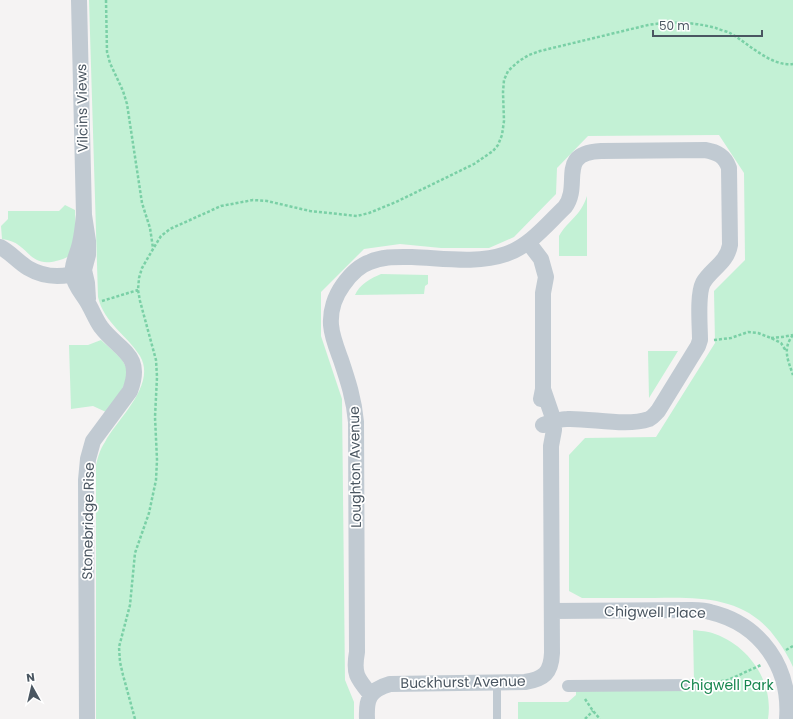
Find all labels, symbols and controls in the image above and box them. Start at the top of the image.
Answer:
scale bar [653,12,762,38]
text: 50 m [659,17,690,34]
street label: Vilcins Views [71,63,93,153]
street label: Loughton Avenue [344,406,366,528]
street label: Stonebridge Rise [77,462,99,580]
street label: Chigwell Place [604,601,706,623]
north arrow [12,667,52,707]
text: N [25,669,36,686]
street label: Buckhurst Avenue [400,671,526,693]
park label: Chigwell Park [680,675,775,695]

